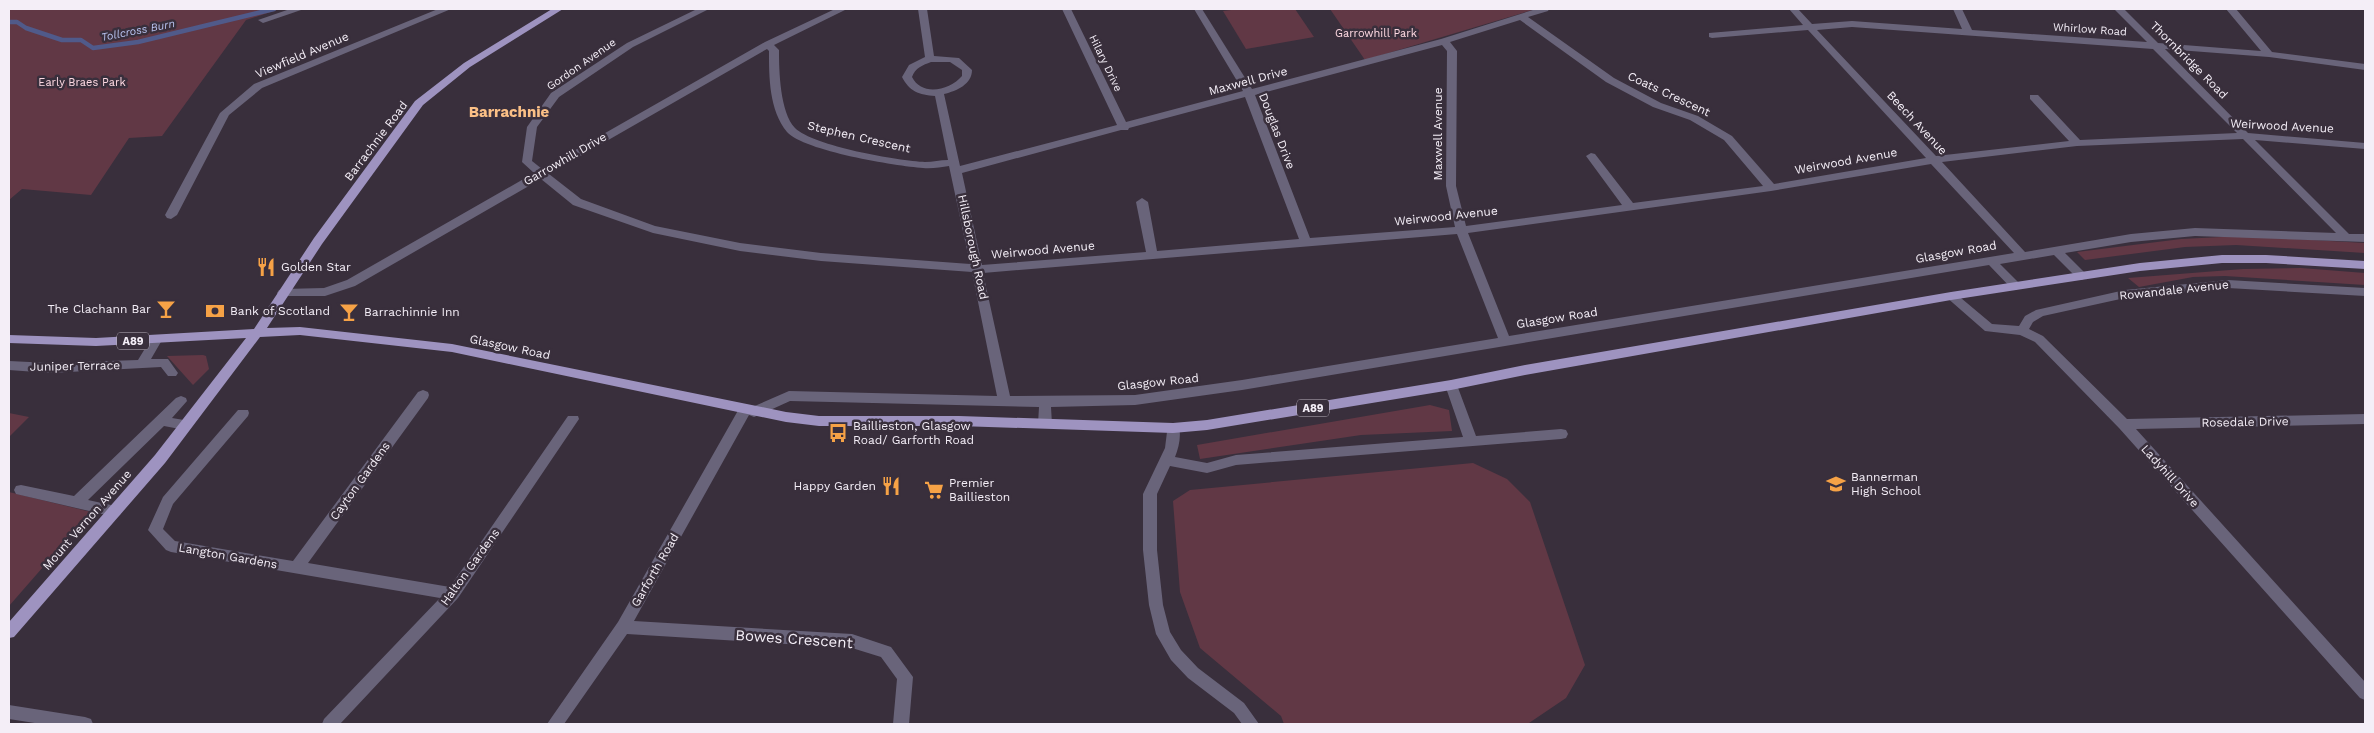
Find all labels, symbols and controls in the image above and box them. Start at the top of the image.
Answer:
water label: Tollcross Burn [100,17,176,44]
street label: Thornbridge Road [2147,18,2231,102]
street label: Whirlow Road [2053,20,2127,39]
park label: Garrowhill Park [1335,27,1417,40]
street label: Viewfield Avenue [253,29,351,81]
street label: Hilary Drive [1086,33,1125,94]
street label: Gordon Avenue [544,36,618,93]
street label: Maxwell Drive [1207,64,1289,98]
street label: Coats Crescent [1625,69,1713,119]
park label: Early Braes Park [38,76,126,89]
street label: Maxwell Avenue [1431,87,1445,181]
street label: Beech Avenue [1884,88,1950,158]
street label: Douglas Drive [1256,91,1298,171]
street label: Barrachnie Road [341,98,411,184]
district label: Barrachnie [469,103,550,121]
street label: Weirwood Avenue [2230,116,2334,136]
street label: Stephen Crescent [806,118,912,156]
street label: Garrowhill Drive [521,130,609,188]
street label: Weirwood Avenue [1794,145,1898,177]
street label: Hillsborough Road [955,193,991,301]
street label: Weirwood Avenue [1394,204,1498,228]
street label: Weirwood Avenue [991,238,1095,262]
street label: Glasgow Road [1914,238,1998,266]
restaurant icon: Golden Star [255,256,277,278]
place label: Golden Star [281,260,351,274]
street label: Rowandale Avenue [2119,277,2229,303]
bar icon: The Clachann Bar [155,298,177,320]
bank icon: Bank of Scotland [204,300,226,322]
bar icon: Barrachinnie Inn [338,301,360,323]
place label: The Clachann Bar [47,302,151,316]
place label: Bank of Scotland [230,304,330,318]
place label: Barrachinnie Inn [364,305,460,319]
street label: Glasgow Road [1515,305,1599,331]
road number: A89 [117,332,149,350]
street label: Glasgow Road [468,332,552,362]
street label: Juniper Terrace [30,358,120,374]
street label: Glasgow Road [1116,371,1200,393]
road number: A89 [1297,399,1329,416]
street label: Rosedale Drive [2201,414,2289,430]
place label: Baillieston, Glasgow Road/ Garforth Road [853,419,974,447]
bus stop icon: Baillieston, Glasgow Road/ Garforth Road [827,422,849,444]
street label: Cayton Gardens [327,439,393,523]
street label: Ladyhill Drive [2138,442,2202,510]
street label: Mount Vernon Avenue [40,467,134,573]
place label: Bannerman High School [1851,470,1921,498]
school or university icon: Bannerman High School [1825,473,1847,495]
restaurant icon: Happy Garden [880,475,902,497]
place label: Premier Baillieston [949,476,1010,504]
place label: Happy Garden [794,479,876,493]
supermarket icon: Premier Baillieston [923,479,945,501]
street label: Halton Gardens [438,526,502,608]
street label: Garforth Road [628,531,682,609]
street label: Langton Gardens [178,540,278,572]
street label: Bowes Crescent [735,626,854,652]

